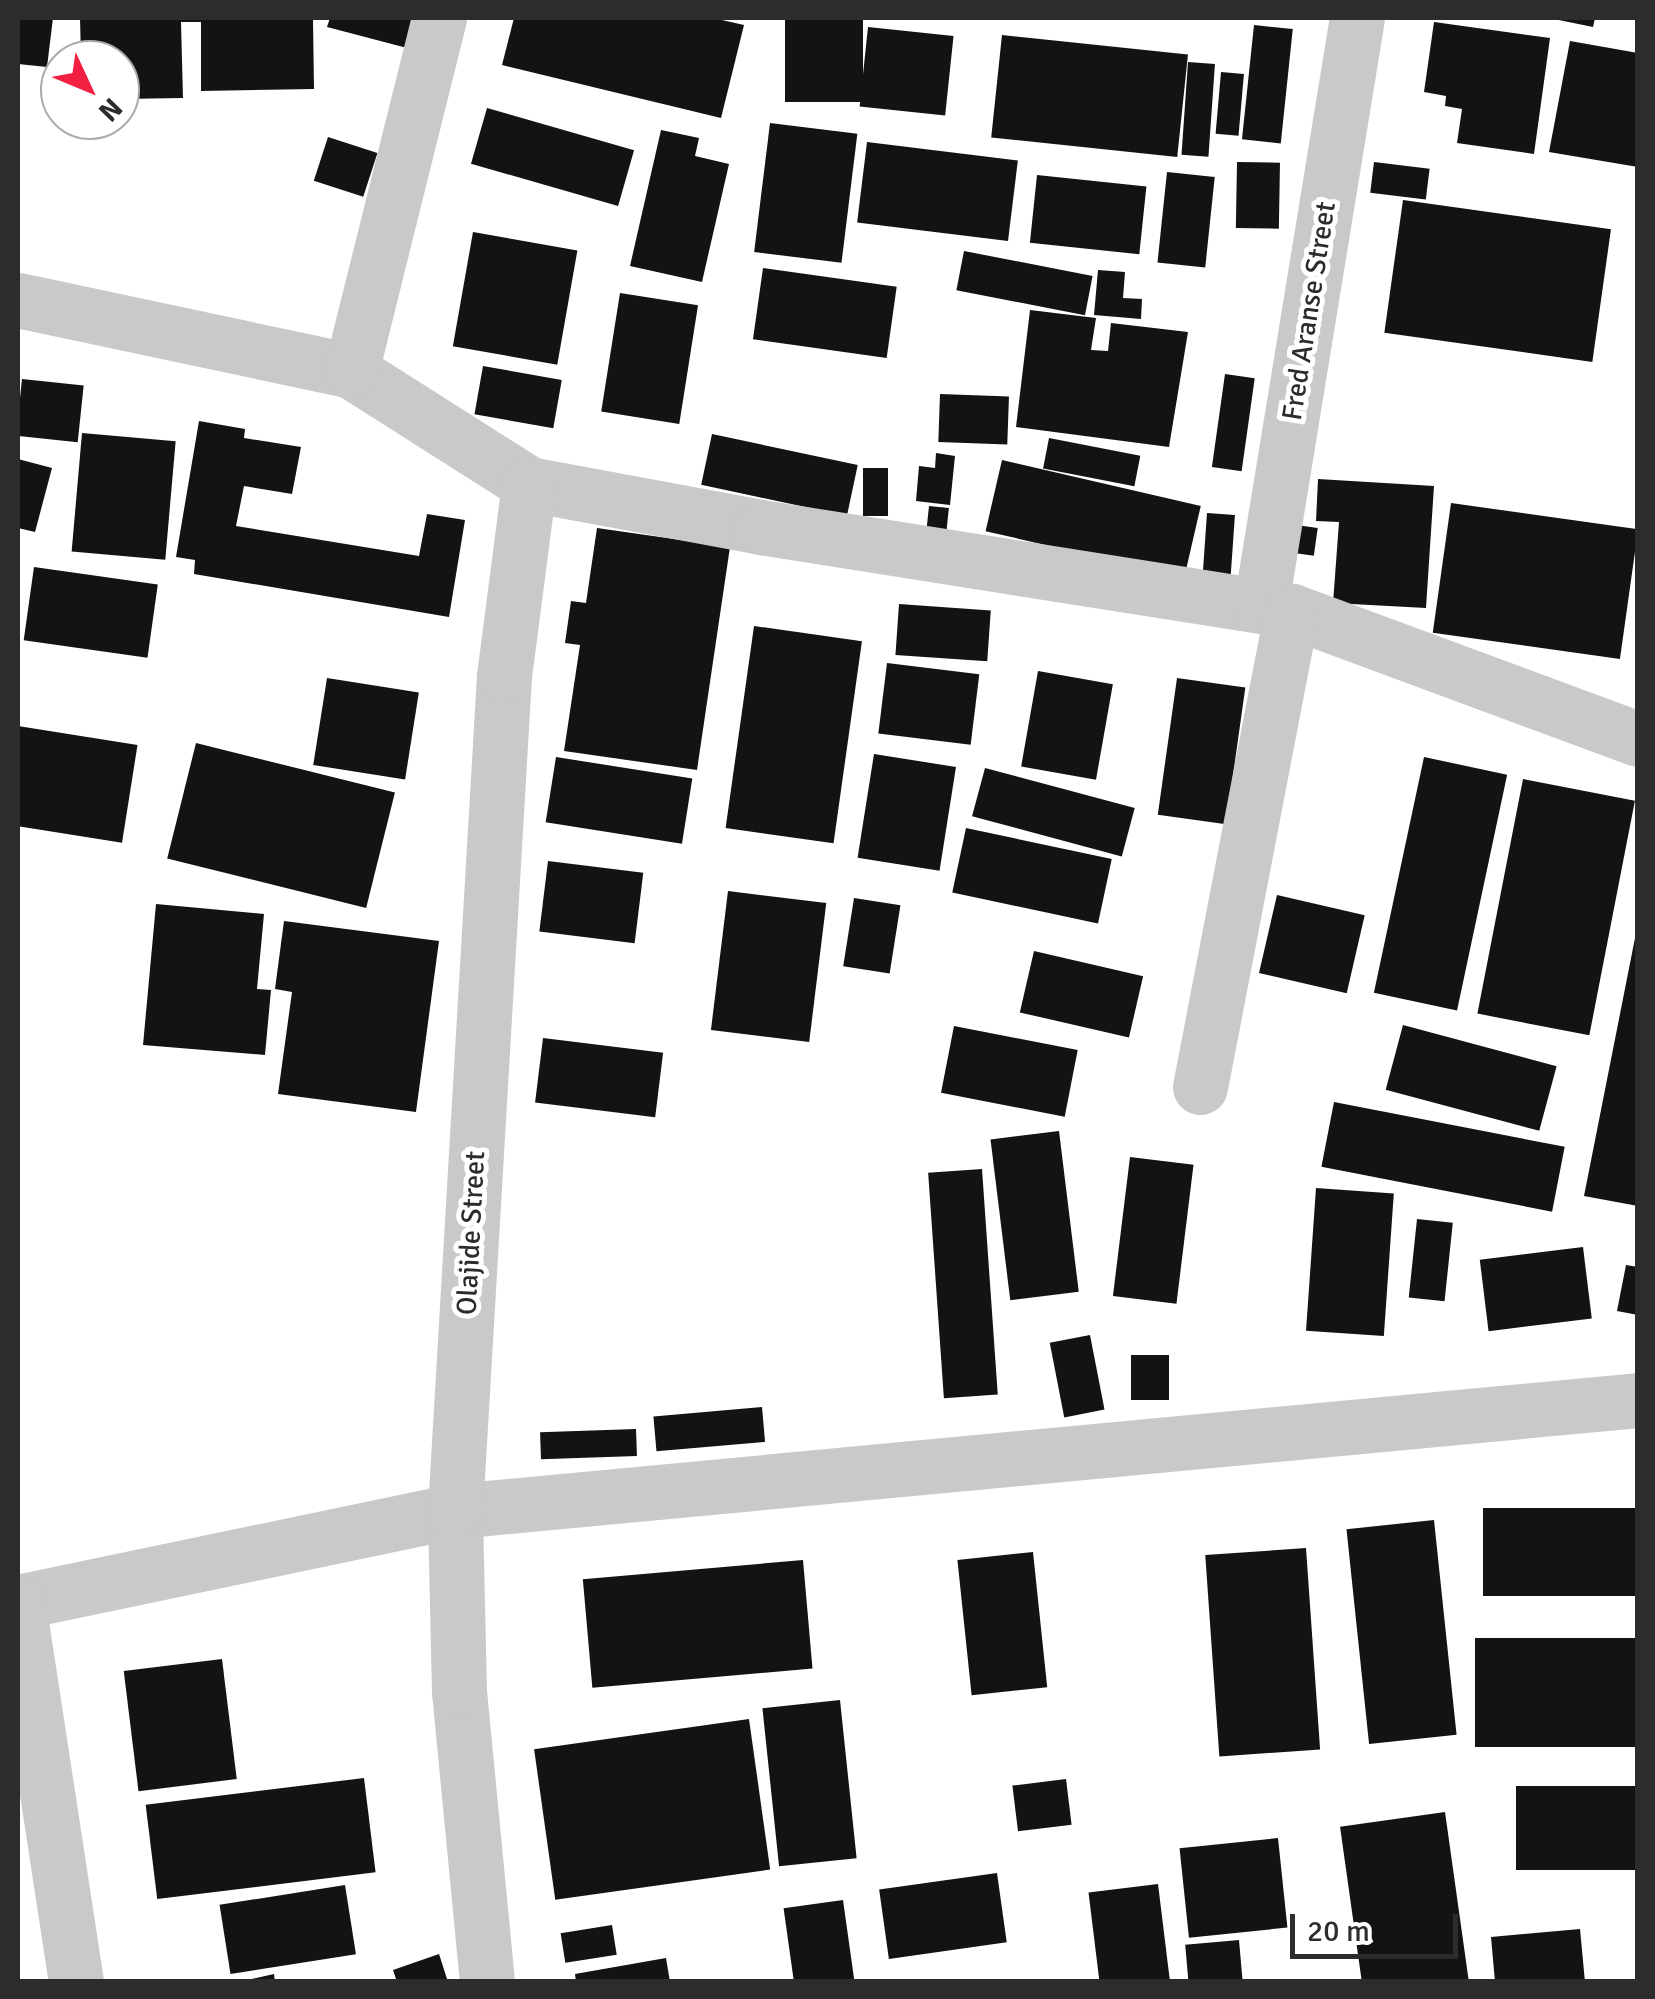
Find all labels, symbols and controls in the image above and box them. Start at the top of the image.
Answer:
north arrow [40,40,140,140]
text: N [91,91,129,128]
street label: Fred Aranse Street [1275,199,1343,423]
street label: Olajide Street [450,1150,492,1316]
scale bar [1295,1894,1462,1956]
text: 20 m [1307,1913,1370,1950]

